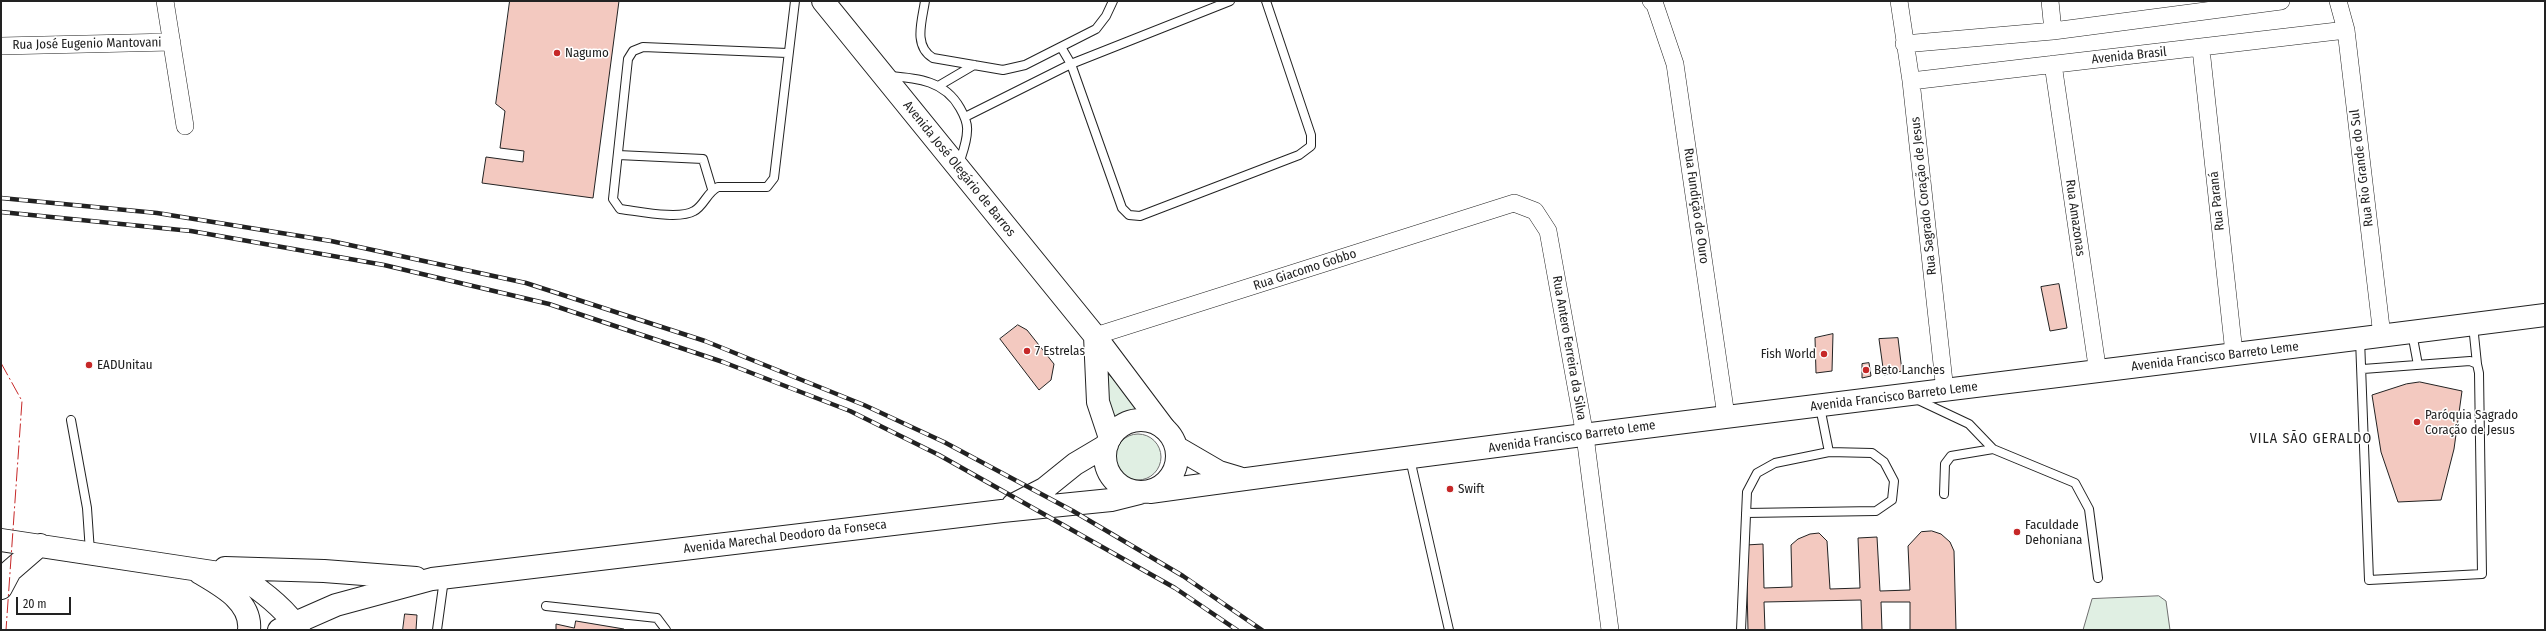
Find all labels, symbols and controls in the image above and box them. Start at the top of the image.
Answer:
street label: Rua José Eugenio Mantovani [12,35,162,53]
street label: Avenida Brasil [2091,44,2167,68]
place label: Nagumo [565,45,609,61]
marker: Nagumo [552,48,562,58]
street label: Avenida José Olegário de Barros [899,98,1019,240]
street label: Rua Rio Grande do Sul [2347,108,2377,228]
street label: Rua Sagrado Coração de Jesus [1908,116,1940,276]
street label: Rua Fundição de Ouro [1680,147,1712,265]
street label: Rua Paraná [2206,171,2228,231]
street label: Rua Amazonas [2062,179,2088,257]
street label: Rua Giacomo Gobbo [1252,246,1358,294]
street label: Rua Antero Ferreira da Silva [1549,274,1589,422]
street label: Avenida Francisco Barreto Leme [2130,339,2300,375]
place label: 7 Estrelas [1035,343,1085,359]
marker: 7 Estrelas [1022,346,1032,356]
place label: Fish World [1761,346,1816,362]
marker: Fish World [1819,349,1829,359]
place label: EADUnitau [97,357,153,373]
marker: EADUnitau [84,360,94,370]
place label: Beto Lanches [1874,362,1945,378]
marker: Beto Lanches [1861,365,1871,375]
street label: Avenida Francisco Barreto Leme [1809,379,1979,415]
place label: Paróquia Sagrado Coração de Jesus [2425,407,2518,438]
marker: Paróquia Sagrado Coração de Jesus [2412,417,2422,427]
street label: Avenida Francisco Barreto Leme [1487,418,1657,456]
district label: VILA SÃO GERALDO [2250,431,2372,447]
place label: Swift [1458,481,1484,497]
marker: Swift [1445,484,1455,494]
street label: Avenida Marechal Deodoro da Fonseca [682,517,888,557]
place label: Faculdade Dehoniana [2025,517,2082,548]
marker: Faculdade Dehoniana [2012,527,2022,537]
scale bar [18,589,73,615]
text: 20 m [23,597,47,611]

